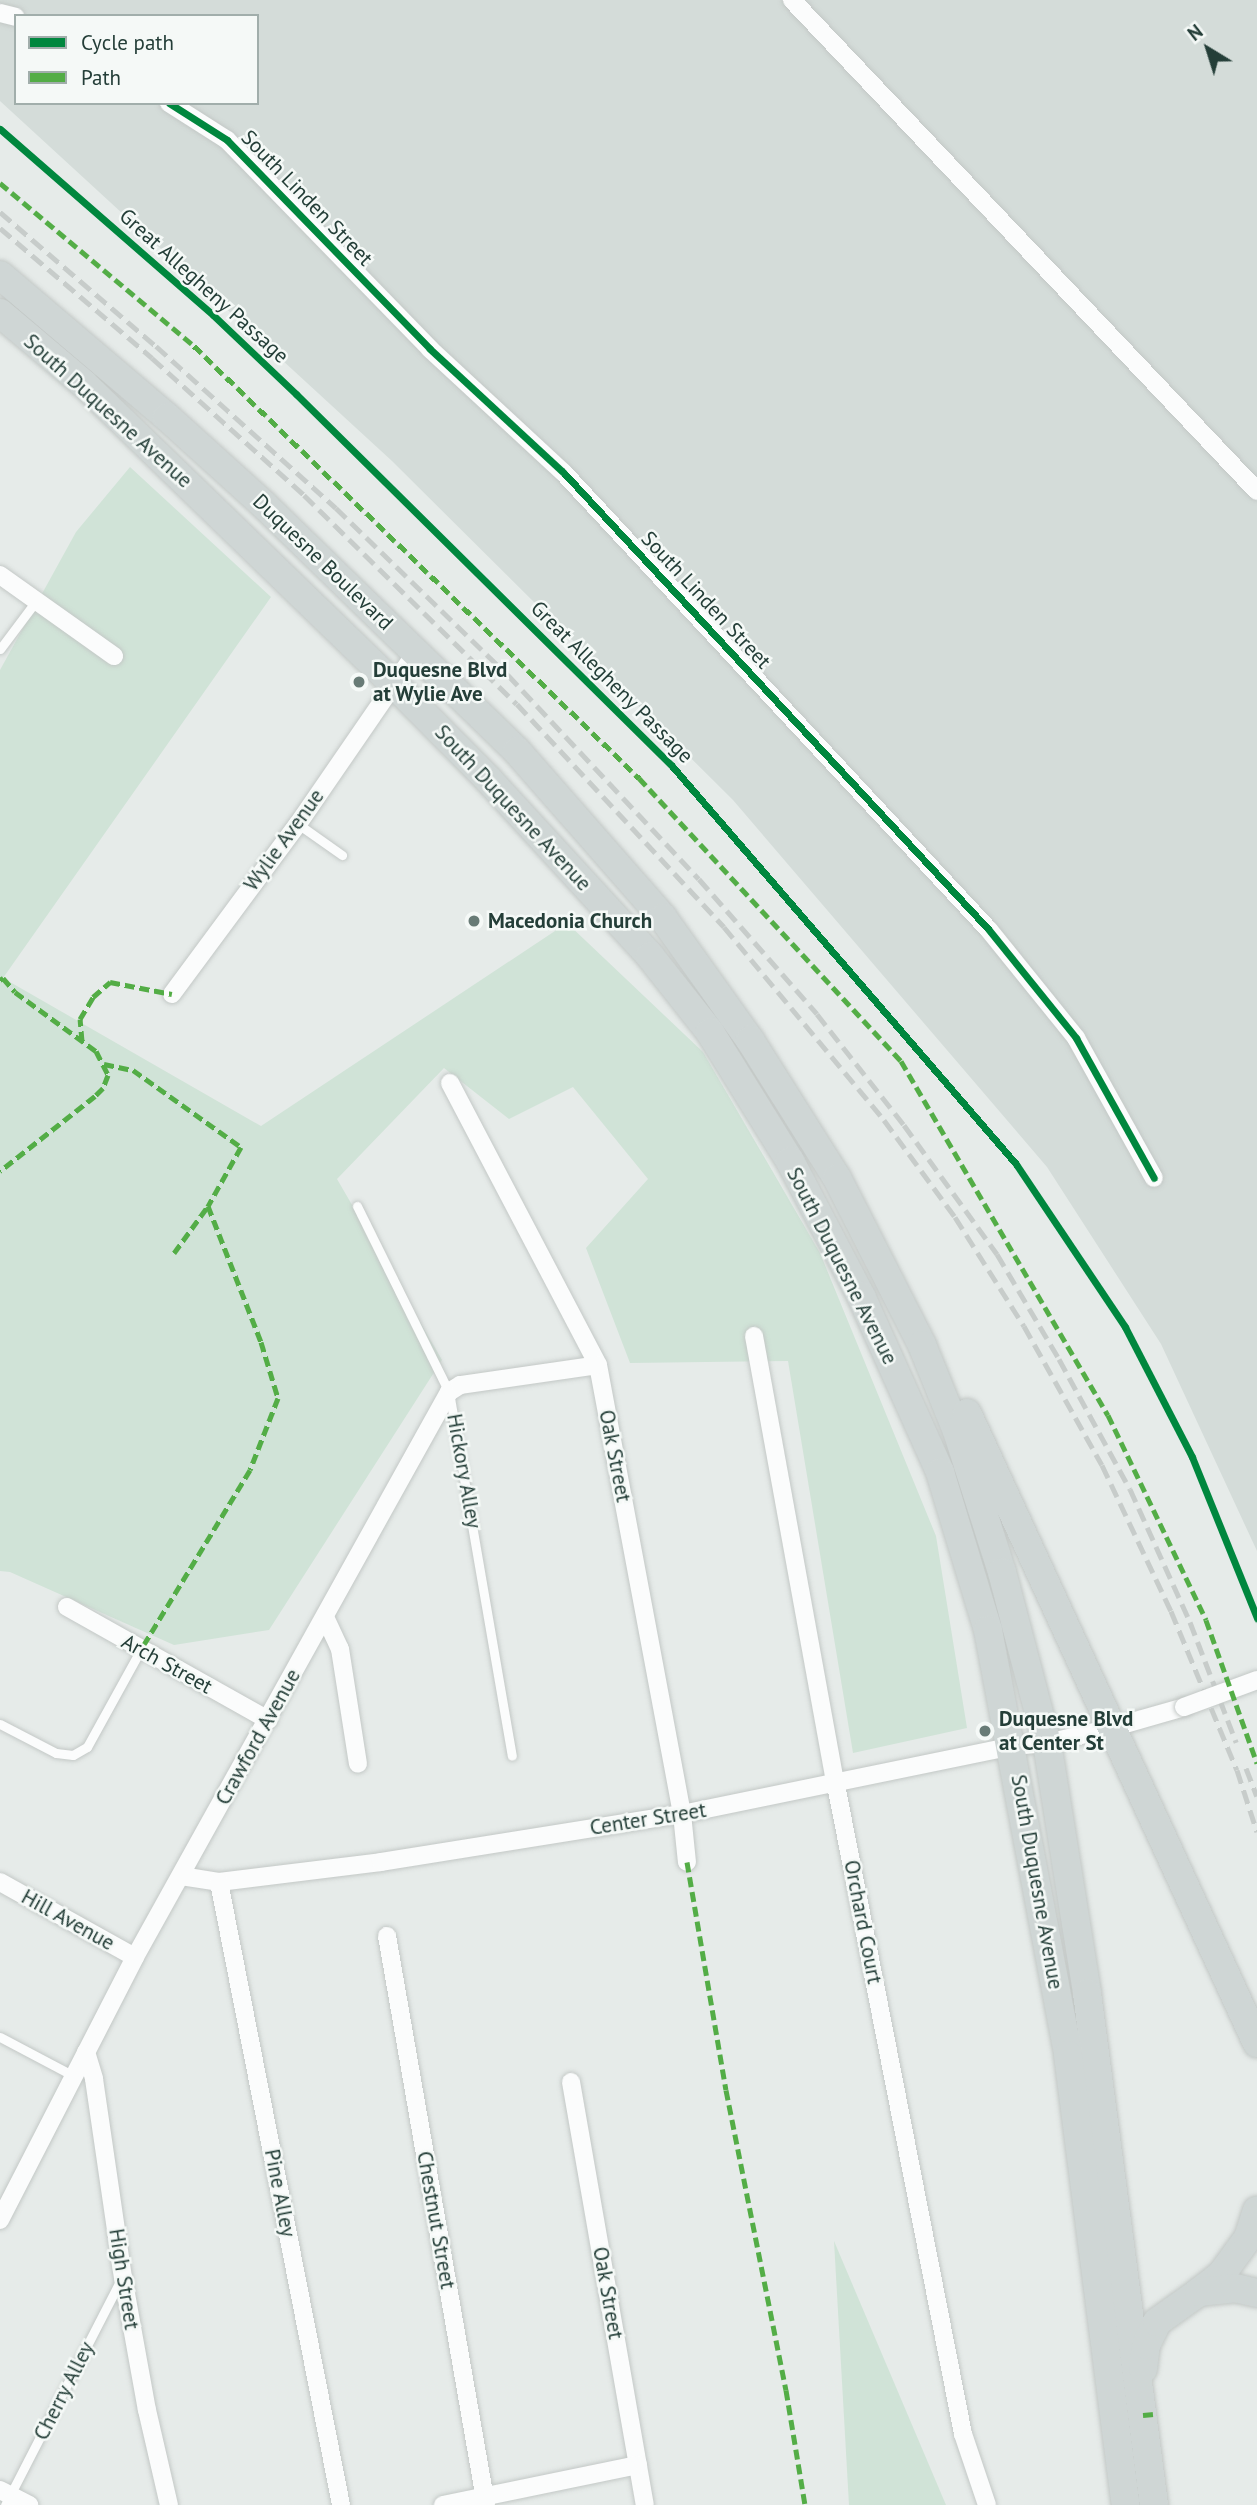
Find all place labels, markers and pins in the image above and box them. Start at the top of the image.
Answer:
place label: Duquesne Blvd at Wylie Ave [373,657,507,707]
marker: Duquesne Blvd at Wylie Ave [351,674,367,690]
place label: Macedonia Church [488,908,652,934]
marker: Macedonia Church [466,913,482,929]
place label: Duquesne Blvd at Center St [999,1706,1133,1756]
marker: Duquesne Blvd at Center St [977,1723,993,1739]

